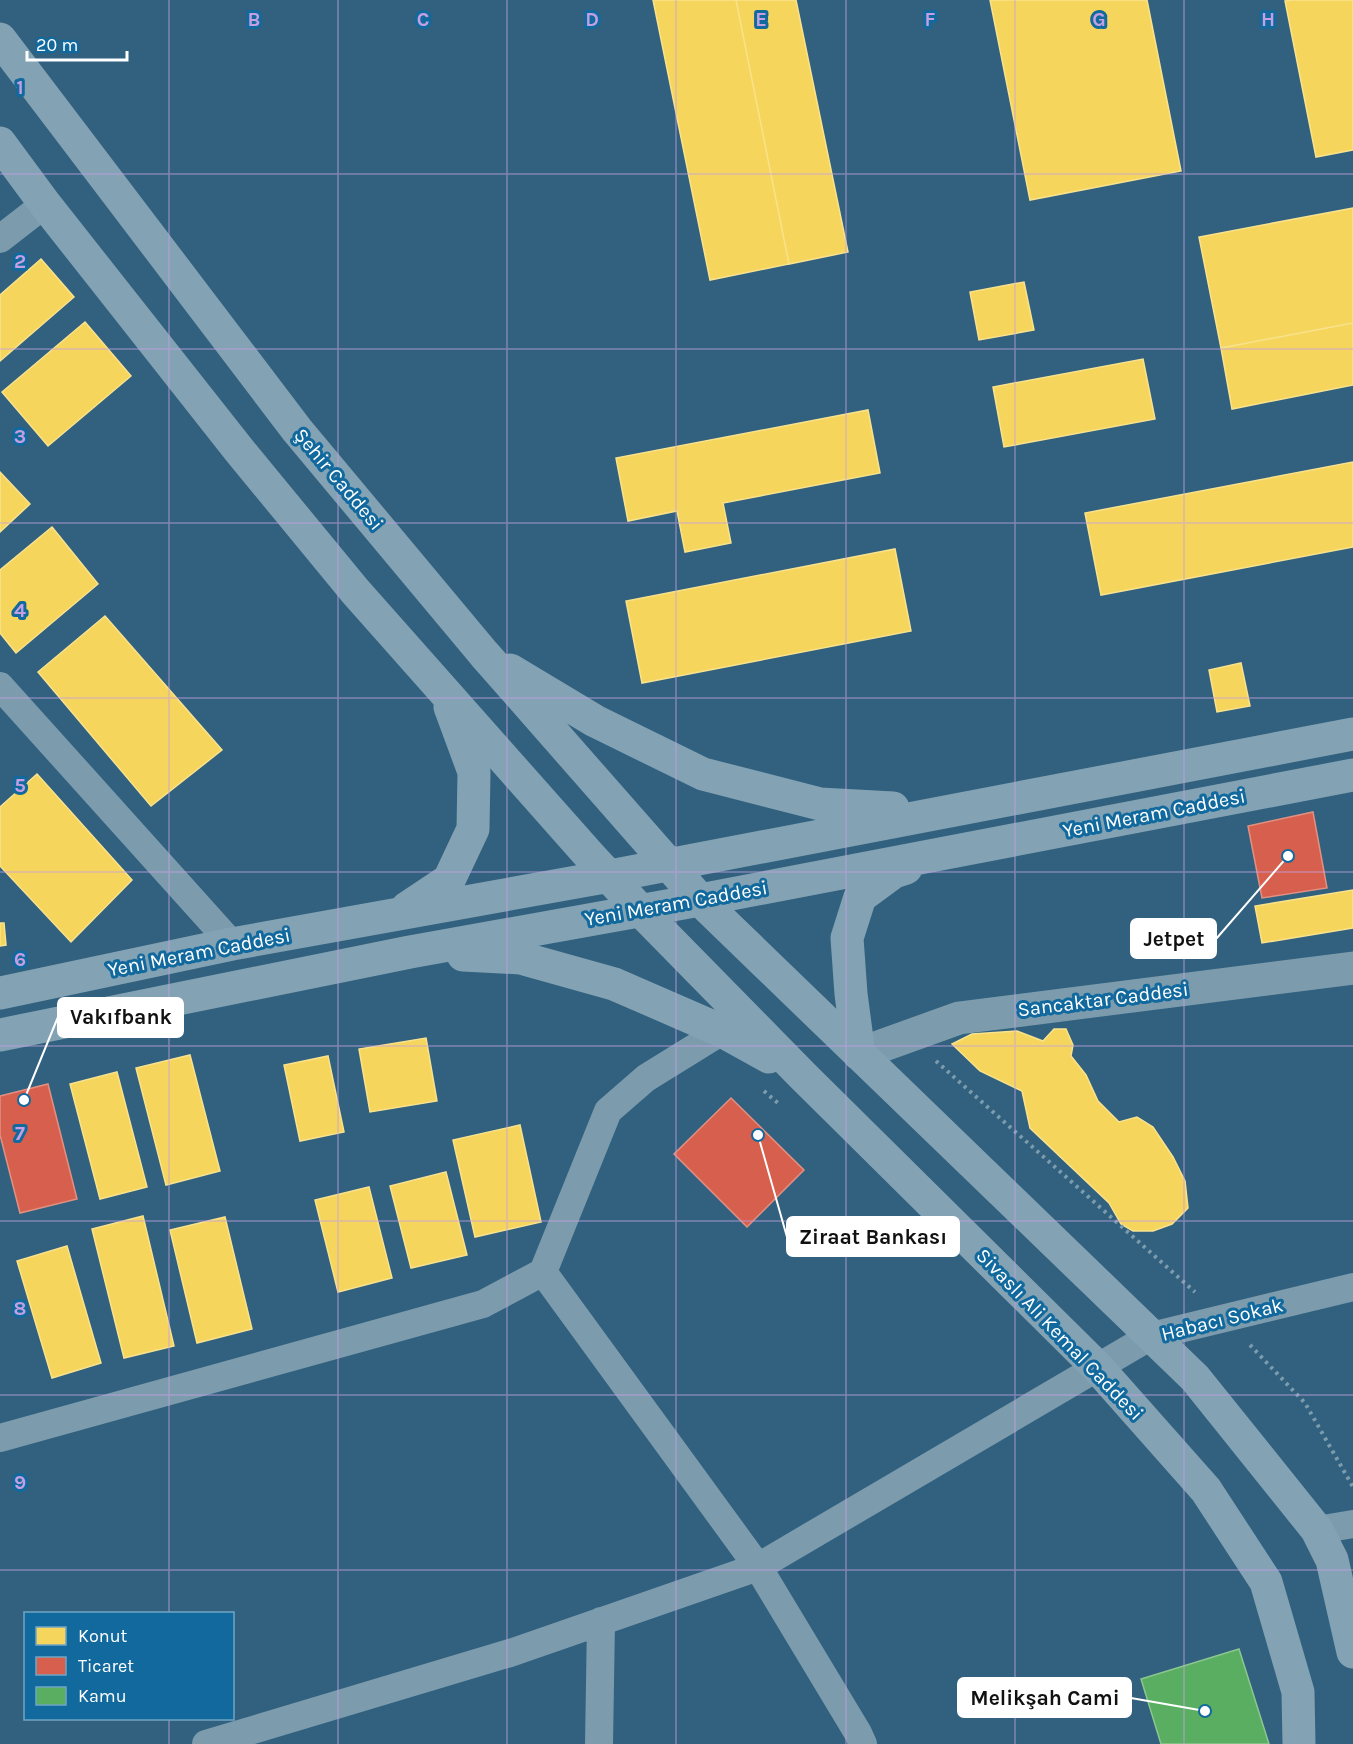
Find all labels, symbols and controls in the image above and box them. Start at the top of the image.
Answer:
text: B [248,8,260,31]
text: C [417,8,429,31]
text: D [585,8,599,31]
text: E [755,8,767,31]
text: F [925,8,936,31]
text: G [1092,8,1106,31]
text: H [1261,8,1275,31]
scale bar [27,24,128,62]
text: 20 m [36,34,78,56]
text: 1 [16,76,24,99]
text: 2 [14,250,26,273]
street label: Şehir Caddesi [289,424,388,535]
text: 3 [14,425,26,448]
text: 4 [14,599,26,622]
text: 5 [14,774,26,797]
street label: Yeni Meram Caddesi [1061,785,1247,842]
street label: Yeni Meram Caddesi [583,876,769,931]
callout: Jetpet [1131,919,1216,958]
street label: Yeni Meram Caddesi [106,924,292,981]
text: Jetpet [1144,927,1204,951]
text: 6 [14,948,26,971]
street label: Sancaktar Caddesi [1016,978,1190,1021]
callout: Vakıfbank [58,998,183,1037]
text: Vakıfbank [70,1005,172,1029]
text: 7 [15,1122,25,1145]
callout: Ziraat Bankası [787,1217,959,1256]
text: Ziraat Bankası [799,1225,947,1249]
street label: Sivaslı Ali Kemal Caddesi [972,1244,1148,1425]
street label: Habacı Sokak [1159,1293,1285,1346]
text: 8 [14,1297,26,1320]
text: 9 [14,1471,26,1494]
legend [24,1612,234,1720]
text: Konut [78,1625,128,1647]
text: Ticaret [78,1655,134,1677]
callout: Melikşah Cami [958,1678,1131,1717]
text: Kamu [78,1685,127,1707]
text: Melikşah Cami [970,1686,1120,1710]

